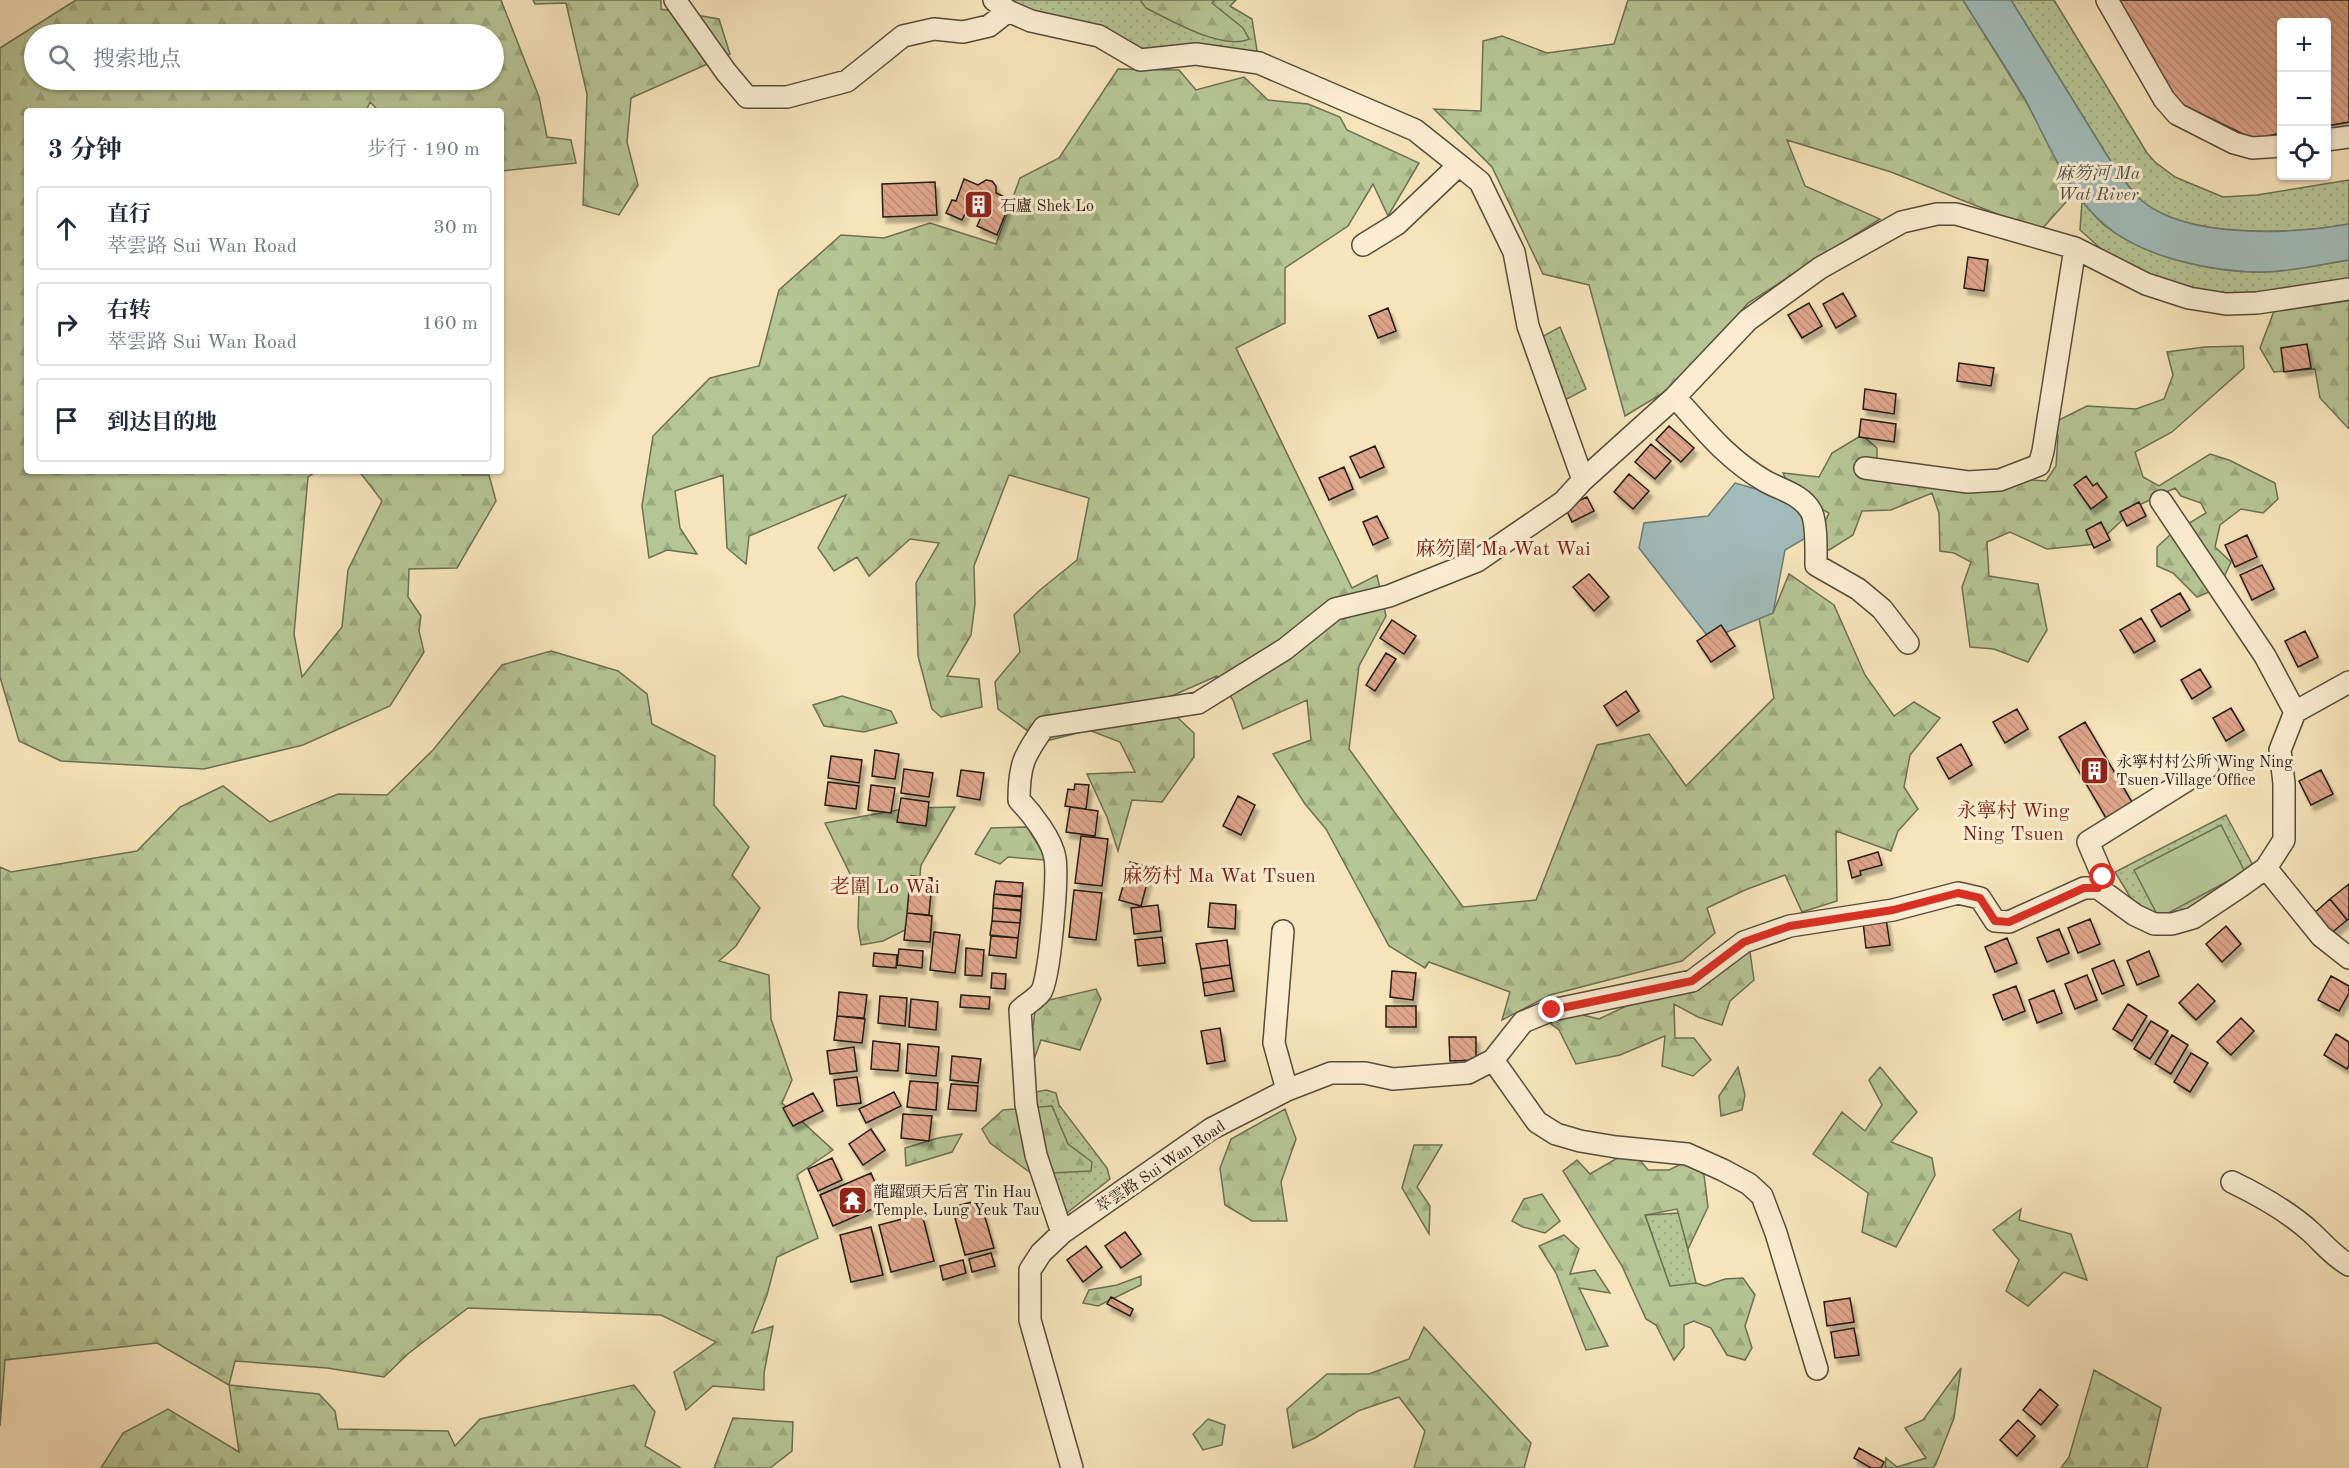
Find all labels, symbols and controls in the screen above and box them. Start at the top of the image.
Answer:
map controls [2277,18,2331,180]
button: + [2277,18,2331,72]
search box [24,24,504,90]
icon: search [45,41,78,74]
text: 搜索地点 [93,49,181,71]
button: − [2277,72,2331,126]
button: locate [2277,126,2331,180]
text: 3 分钟 [48,138,122,164]
text: 步行 · 190 m [367,140,480,160]
water label: 麻笏河 Ma Wat River [2056,163,2141,204]
building icon: 石廬 Shek Lo [963,189,995,221]
place label: 石廬 Shek Lo [1000,197,1094,215]
text: 直行 [107,204,151,226]
icon: ahead [50,212,83,245]
text: 30 m [433,218,478,238]
text: 萃雲路 Sui Wan Road [107,237,297,257]
text: 右转 [107,300,151,322]
icon: right [50,308,83,341]
text: 160 m [422,314,478,334]
text: 萃雲路 Sui Wan Road [107,333,297,353]
icon: arrive [50,404,83,437]
text: 到达目的地 [107,412,217,434]
district label: 麻笏圍 Ma Wat Wai [1415,538,1591,560]
place label: 永寧村村公所 Wing Ning Tsuen Village Office [2116,753,2293,789]
building icon: 永寧村村公所 Wing Ning Tsuen Village Office [2079,754,2111,786]
district label: 永寧村 Wing Ning Tsuen [1956,799,2070,845]
route start [2089,863,2115,889]
district label: 麻笏村 Ma Wat Tsuen [1122,865,1316,887]
district label: 老圍 Lo Wai [830,876,940,898]
route end [1538,996,1564,1022]
street label: 萃雲路 Sui Wan Road [1092,1117,1229,1217]
place label: 龍躍頭天后宮 Tin Hau Temple, Lung Yeuk Tau [873,1183,1040,1219]
temple icon: 龍躍頭天后宮 Tin Hau Temple, Lung Yeuk Tau [836,1184,868,1216]

